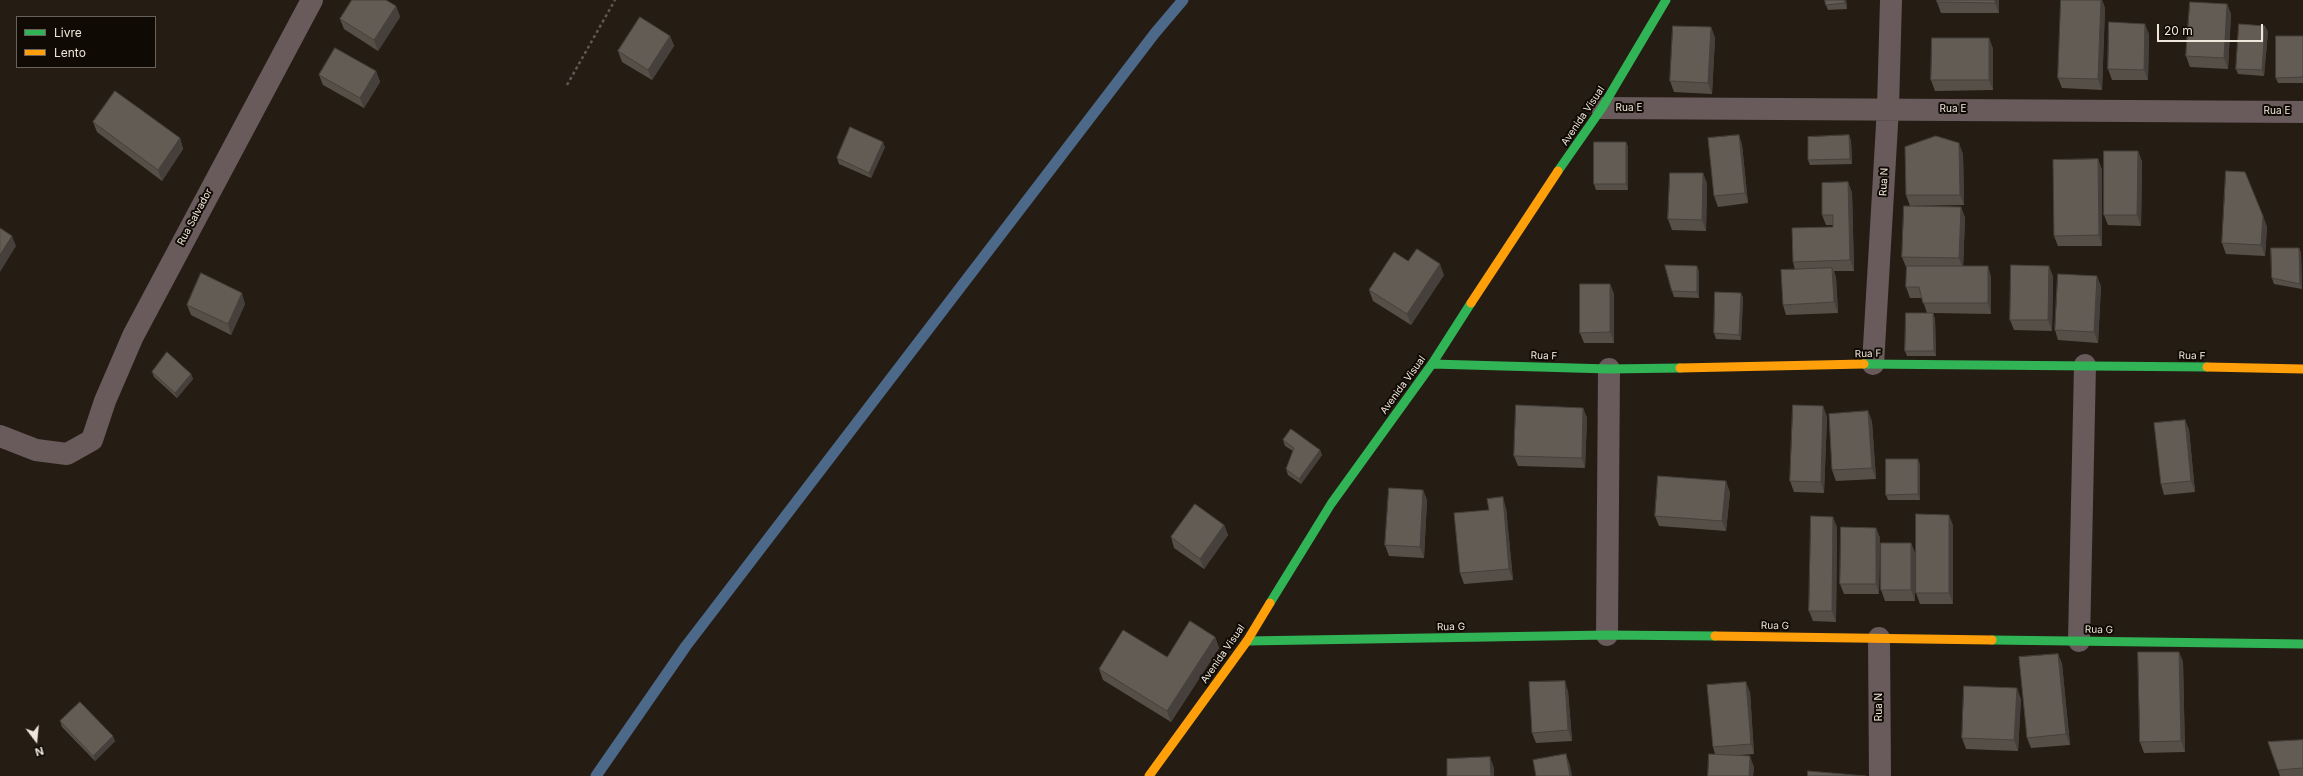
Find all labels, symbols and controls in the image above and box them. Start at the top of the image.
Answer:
legend [16,16,156,68]
scale bar [2159,16,2265,42]
text: 20 m [2164,23,2193,38]
text: Livre [54,25,82,40]
text: Lento [54,45,86,60]
street label: Avenida Visual [1559,84,1607,148]
street label: Rua E [1616,102,1642,114]
street label: Rua E [1940,103,1966,115]
street label: Rua E [2264,105,2290,117]
street label: Rua N [1877,168,1891,196]
street label: Rua Salvador [175,187,215,247]
street label: Rua F [1855,348,1881,360]
street label: Rua F [1530,350,1558,362]
street label: Rua F [2179,350,2205,362]
street label: Avenida Visual [1378,354,1428,416]
street label: Rua G [1761,620,1789,632]
street label: Rua G [1437,621,1465,633]
street label: Avenida Visual [1198,622,1248,686]
street label: Rua G [2085,624,2113,636]
street label: Rua N [1873,693,1885,721]
north arrow [16,720,56,760]
text: N [33,744,45,759]

